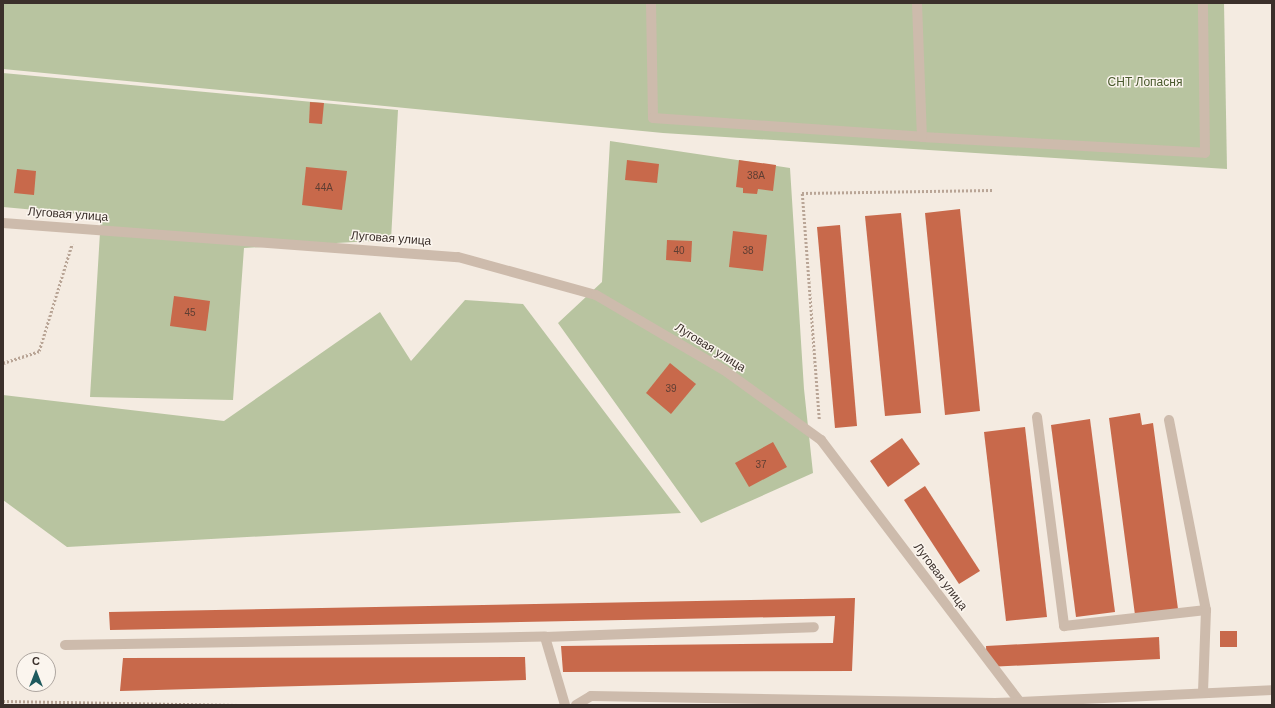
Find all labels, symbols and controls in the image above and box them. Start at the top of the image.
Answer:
park label: СНТ Лопасня [1108,76,1182,90]
house number: 38А [747,170,765,182]
house number: 44А [315,182,333,194]
street label: Луговая улица [27,205,109,225]
street label: Луговая улица [350,229,432,249]
house number: 40 [673,245,685,257]
house number: 38 [742,245,754,257]
house number: 45 [184,307,196,319]
street label: Луговая улица [672,321,748,375]
house number: 39 [665,383,677,395]
house number: 37 [755,459,767,471]
street label: Луговая улица [910,541,970,613]
north arrow [16,652,56,692]
text: С [32,655,40,667]

